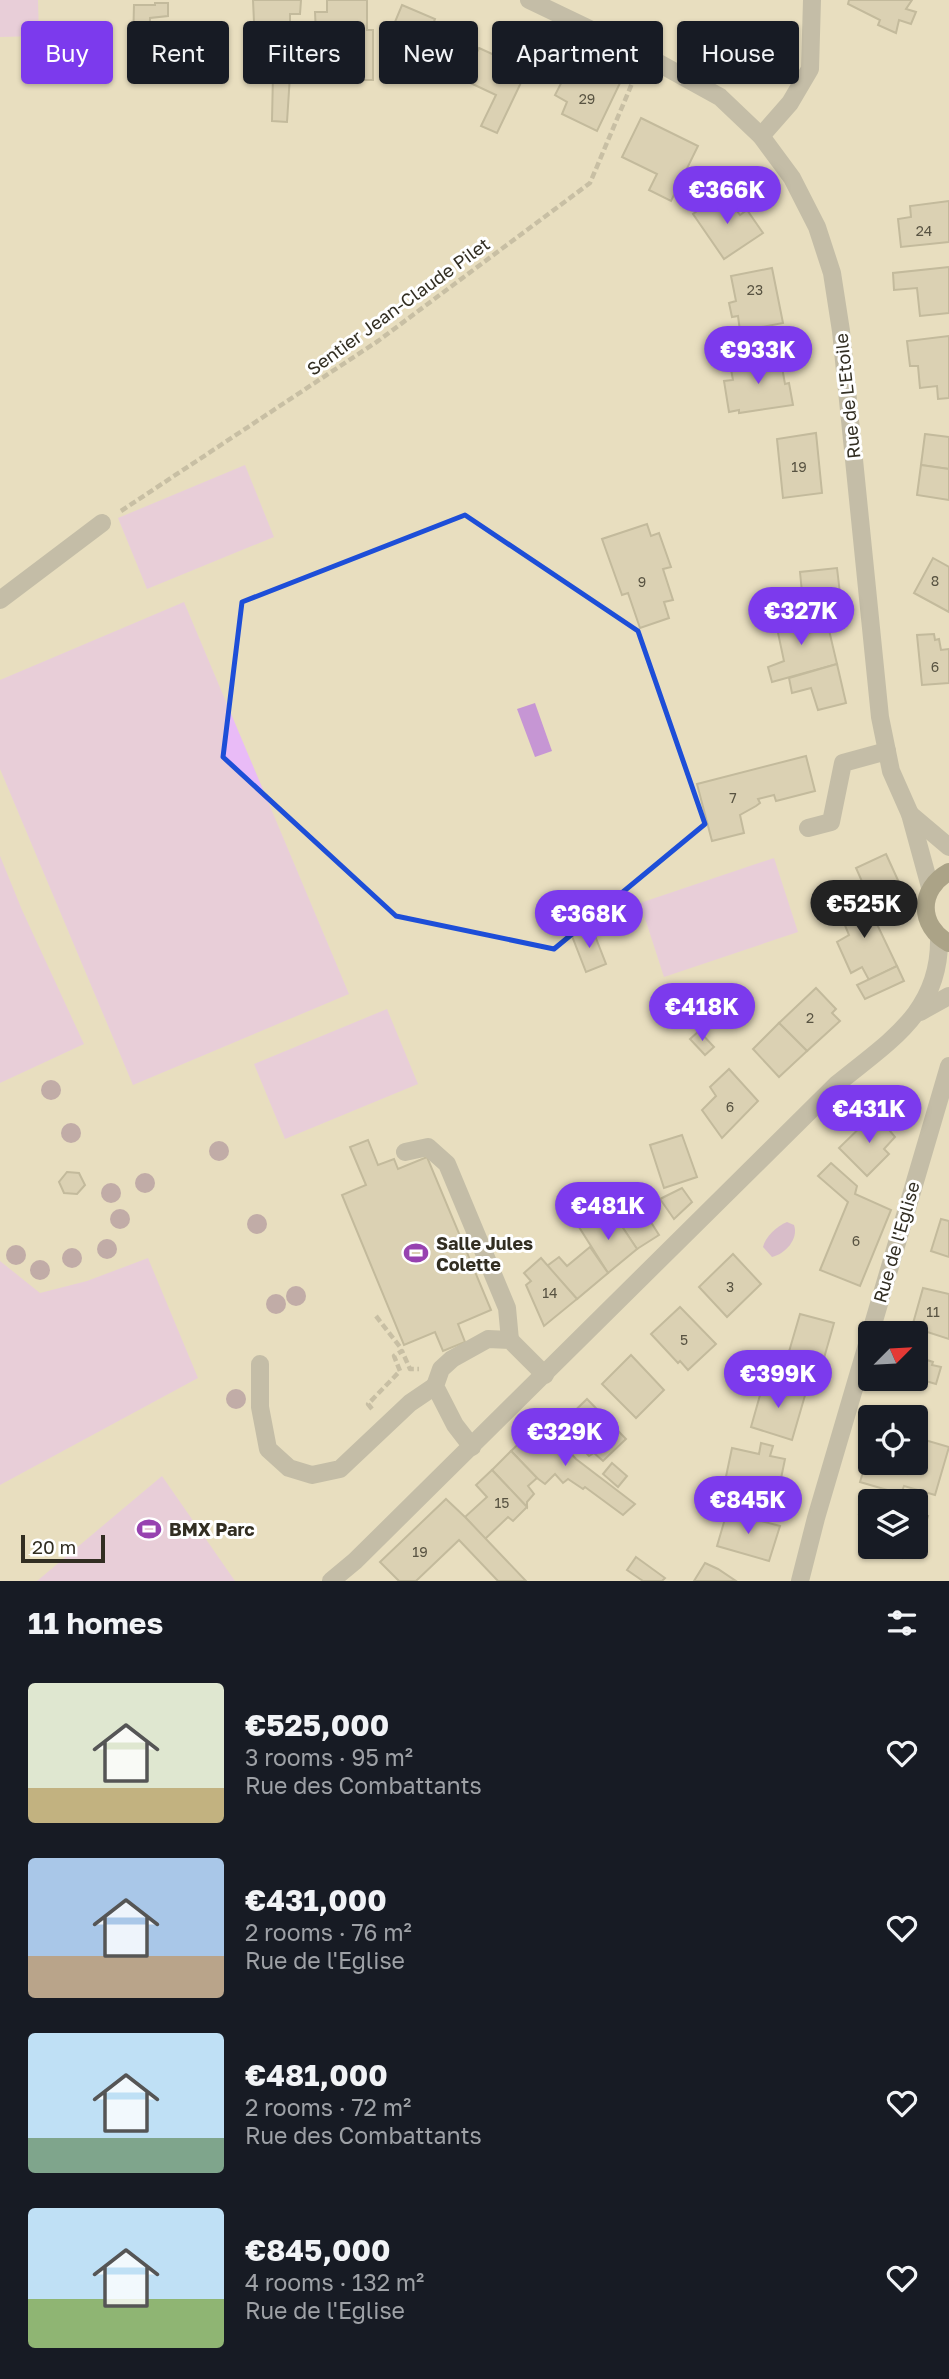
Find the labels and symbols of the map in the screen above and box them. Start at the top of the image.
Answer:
house number: 29 [579,90,595,107]
pin: €366K [678,166,776,226]
house number: 24 [916,222,932,239]
street label: Sentier Jean-Claude Pilet [302,232,494,380]
house number: 23 [747,281,763,298]
pin: €933K [709,326,807,386]
street label: Rue de L'Etoile [829,332,865,460]
house number: 19 [791,458,807,475]
house number: 8 [931,572,939,589]
house number: 9 [638,573,646,590]
pin: €327K [752,588,850,647]
house number: 6 [931,658,939,675]
house number: 7 [729,789,737,806]
pin: €525K [815,880,913,940]
pin: €368K [540,890,638,950]
pin: €418K [653,984,751,1043]
house number: 2 [806,1009,814,1026]
pin: €431K [820,1086,918,1145]
house number: 6 [726,1098,734,1115]
street label: Rue de l'Eglise [868,1179,924,1305]
pin: €481K [559,1182,657,1242]
place label: Salle Jules Colette [436,1232,533,1275]
house number: 6 [852,1232,860,1249]
sports icon: Salle Jules Colette [402,1239,430,1267]
house number: 3 [726,1278,734,1295]
house number: 14 [542,1284,558,1301]
house number: 11 [926,1303,940,1320]
north arrow [858,1321,928,1391]
house number: 5 [680,1331,688,1348]
pin: €399K [729,1350,827,1410]
pin: €329K [516,1408,614,1468]
pin: €845K [699,1476,797,1536]
house number: 15 [495,1494,509,1511]
sports icon: BMX Parc [135,1515,163,1543]
place label: BMX Parc [169,1518,255,1540]
scale bar [21,1532,105,1564]
house number: 19 [412,1543,428,1560]

